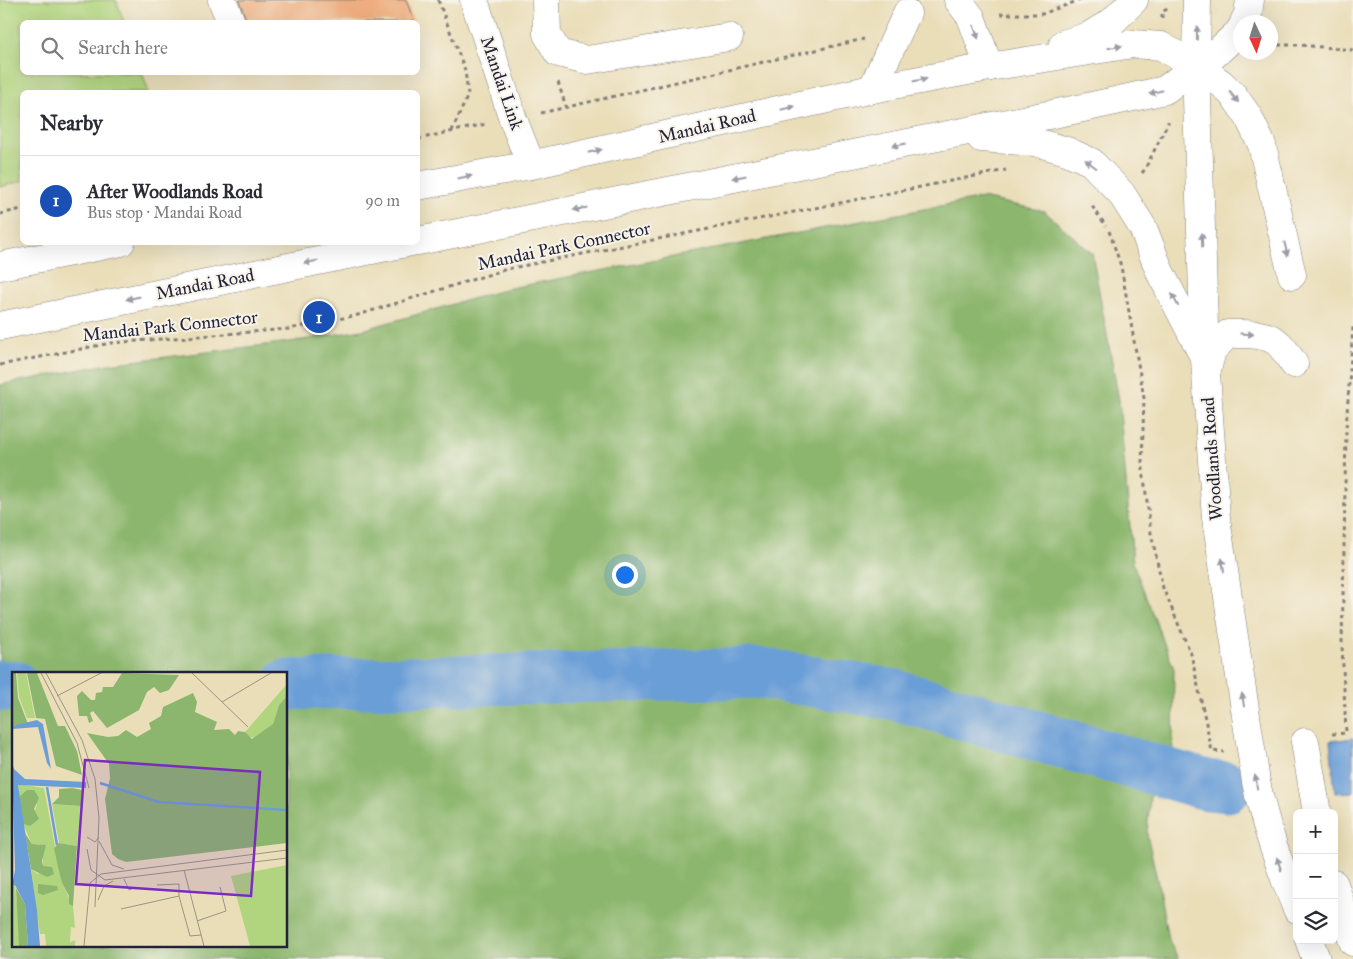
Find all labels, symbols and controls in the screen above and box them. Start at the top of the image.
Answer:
north arrow [1233,15,1278,60]
search box [20,20,420,75]
one-way arrow [972,25,980,40]
one-way arrow [1193,25,1201,41]
street label: Mandai Link [476,33,529,133]
icon: search [38,34,66,62]
text: Search here [78,36,168,59]
one-way arrow [1107,43,1123,51]
one-way arrow [912,76,927,84]
one-way arrow [1148,88,1163,96]
one-way arrow [1228,90,1239,103]
street label: Mandai Road [656,104,758,148]
one-way arrow [780,104,796,112]
text: Nearby [40,110,103,136]
one-way arrow [891,141,906,149]
one-way arrow [588,147,603,155]
one-way arrow [1085,158,1098,169]
one-way arrow [458,173,474,181]
one-way arrow [732,173,747,181]
text: After Woodlands Road [87,180,263,203]
text: 1 [53,191,59,210]
text: 90 m [365,191,400,210]
text: Bus stop · Mandai Road [87,203,242,222]
one-way arrow [571,205,587,213]
street label: Mandai Park Connector [476,217,653,275]
one-way arrow [1197,232,1205,248]
one-way arrow [1282,241,1290,256]
one-way arrow [303,259,319,267]
street label: Mandai Road [154,264,256,304]
one-way arrow [1171,293,1179,307]
one-way arrow [126,294,141,302]
pin: 1 [303,298,335,336]
street label: Mandai Park Connector [81,306,259,346]
one-way arrow [1239,331,1255,339]
street label: Woodlands Road [1197,396,1227,522]
one-way arrow [1219,557,1227,573]
your location [612,562,638,588]
inset map [12,672,288,946]
one-way arrow [1239,692,1247,708]
one-way arrow [1252,774,1260,790]
map controls [1293,809,1338,944]
button: + [1293,809,1338,854]
button: − [1293,854,1338,899]
one-way arrow [1275,856,1283,871]
button: layers [1293,899,1338,944]

